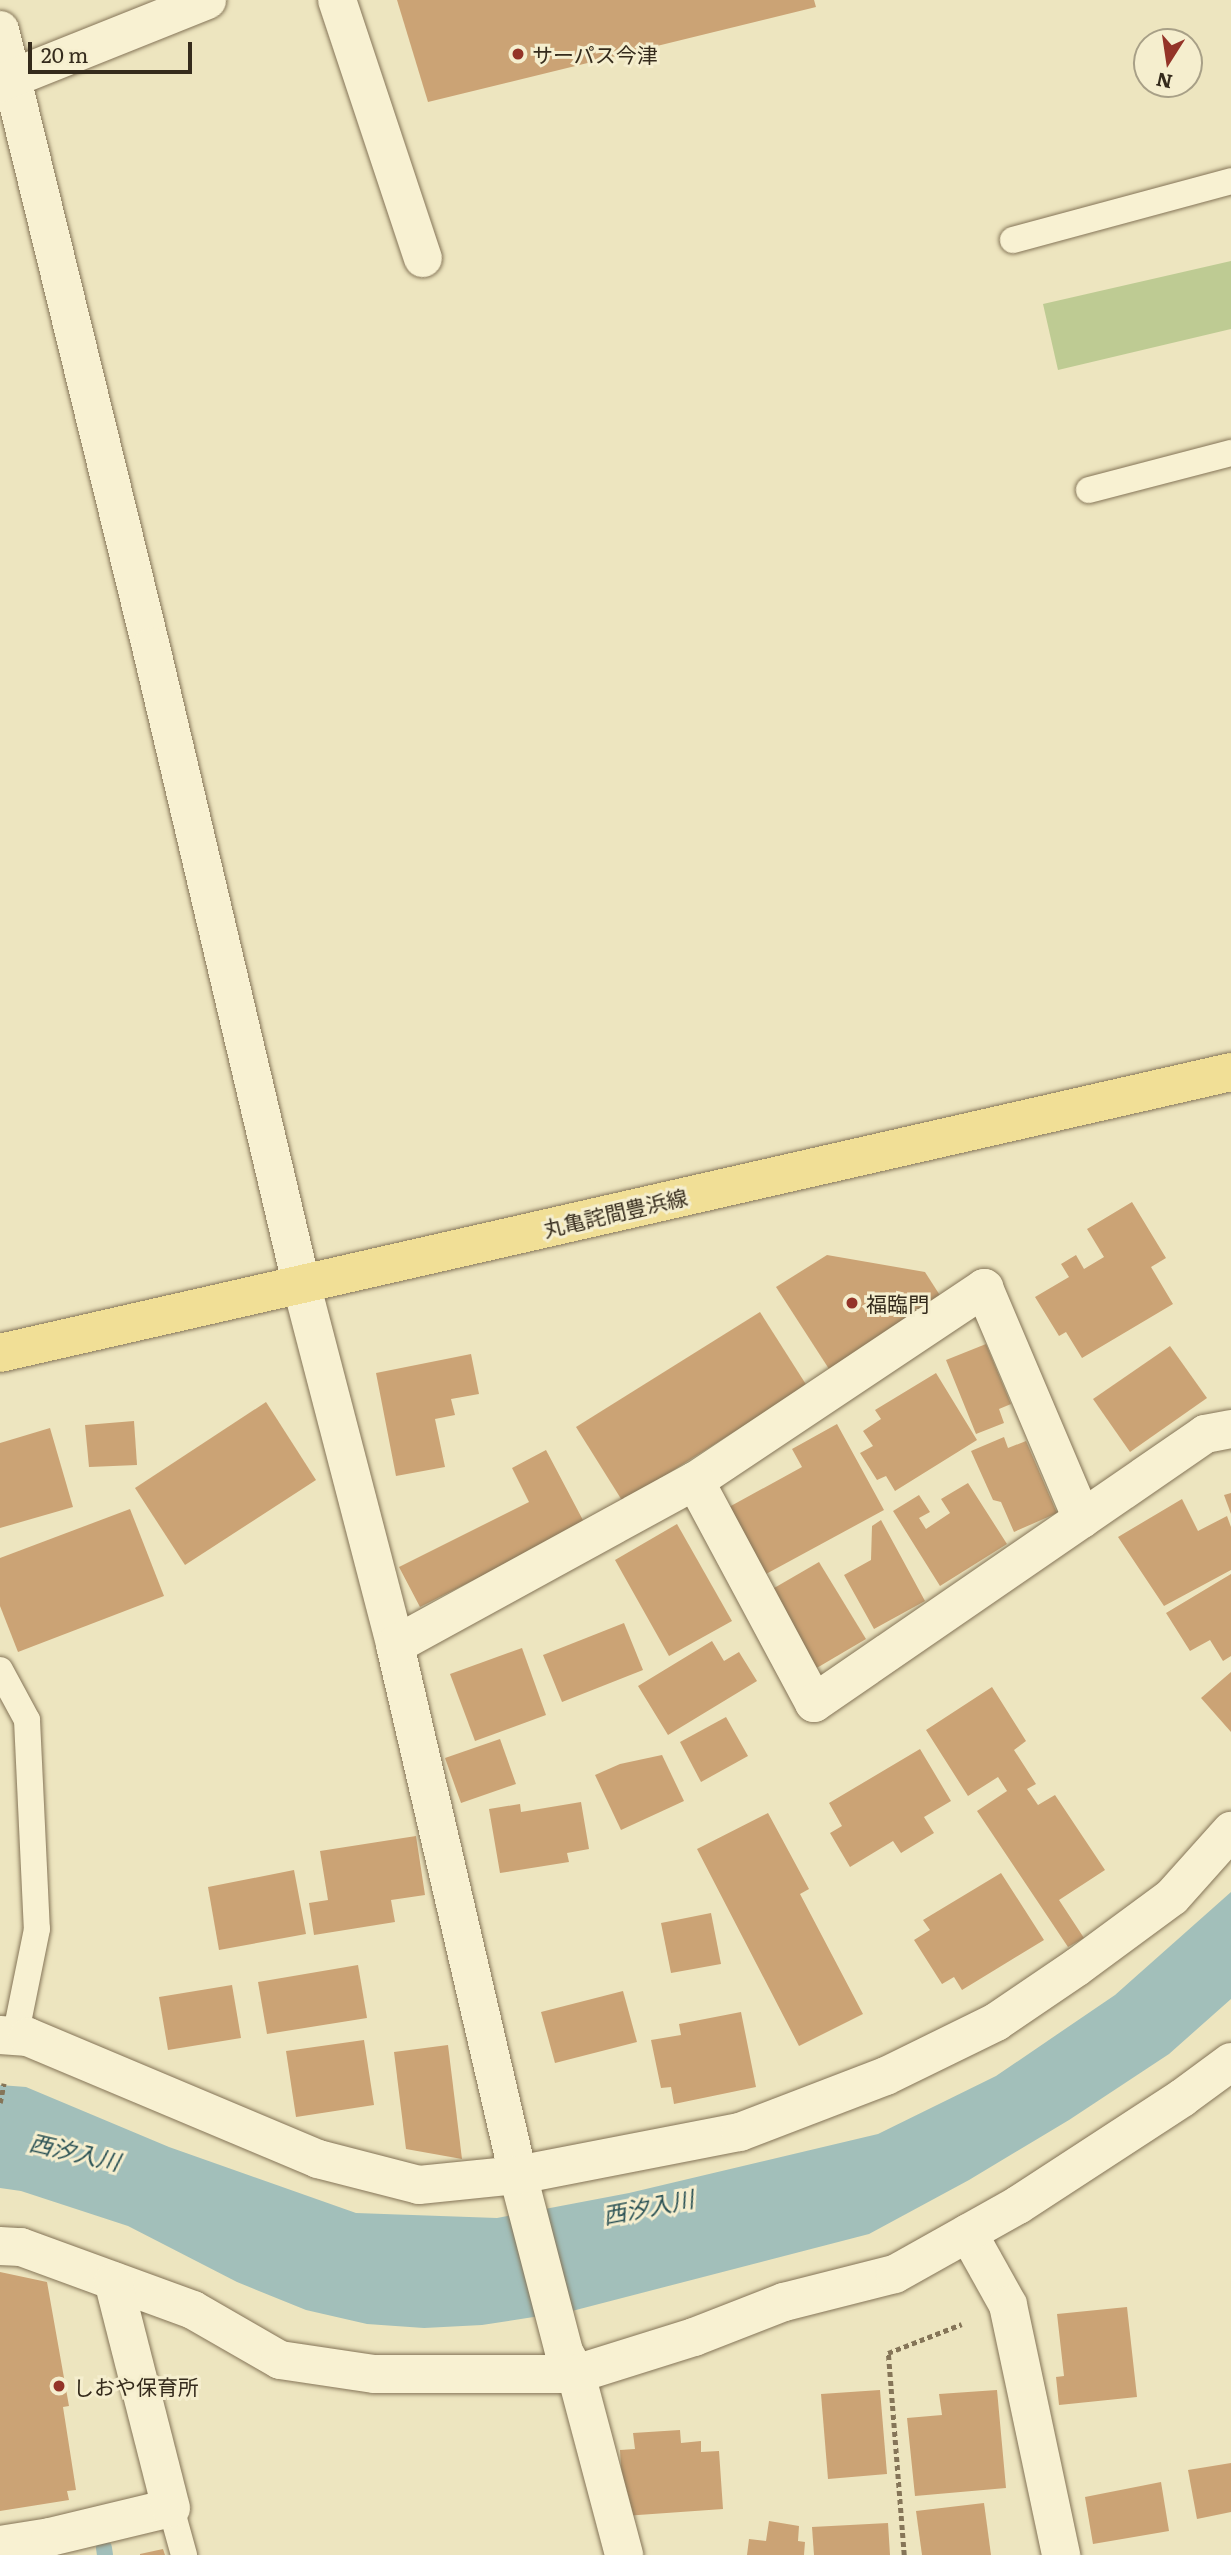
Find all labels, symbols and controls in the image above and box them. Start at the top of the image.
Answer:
scale bar [32,28,196,72]
north arrow [1133,28,1203,98]
text: 20 m [41,38,88,69]
place label: サーパス今津 [532,41,658,67]
marker: サーパス今津 [510,46,526,62]
text: N [1153,66,1175,97]
street label: 丸亀詫間豊浜線 [541,1183,689,1241]
place label: 福臨門 [866,1290,929,1316]
marker: 福臨門 [844,1295,860,1311]
water label: 西汐入川 [27,2127,123,2175]
water label: 西汐入川 [600,2184,696,2228]
place label: しおや保育所 [73,2373,199,2399]
marker: しおや保育所 [51,2378,67,2394]

